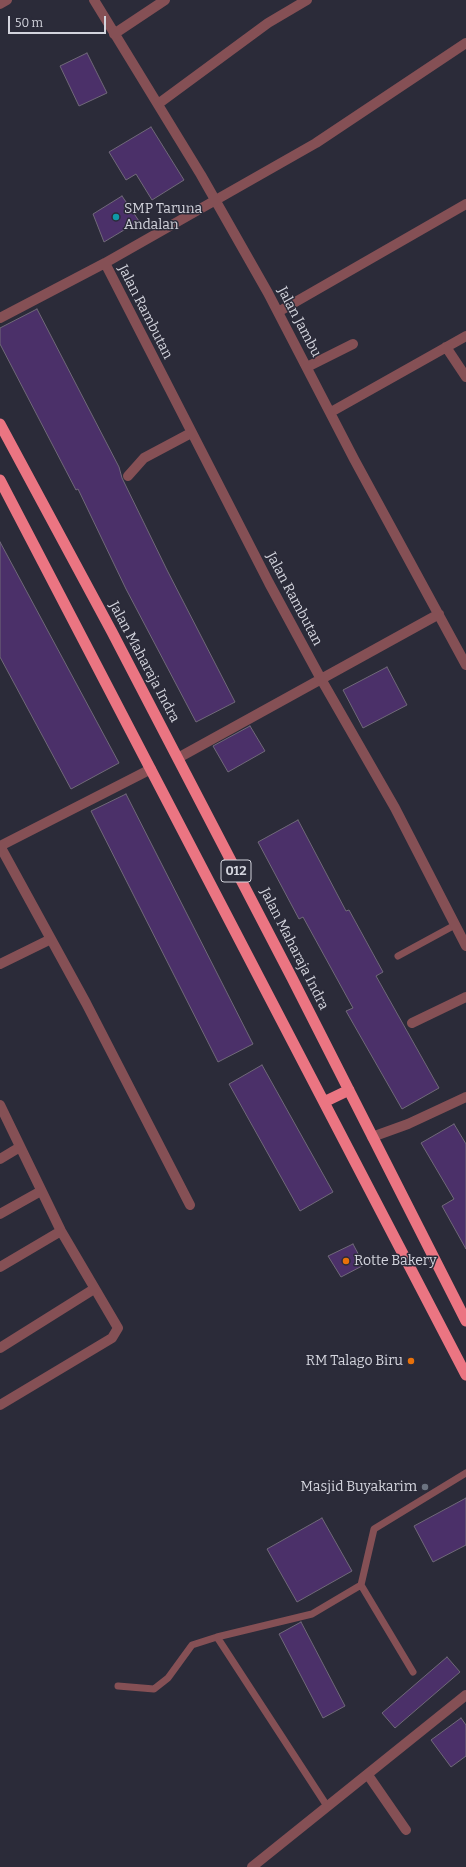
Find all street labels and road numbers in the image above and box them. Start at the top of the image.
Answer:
street label: Jalan Rambutan [114,262,176,362]
street label: Jalan Jambu [273,284,325,360]
street label: Jalan Rambutan [262,549,326,649]
street label: Jalan Maharaja Indra [105,599,183,725]
road number: 012 [221,860,251,882]
street label: Jalan Maharaja Indra [256,885,332,1013]

